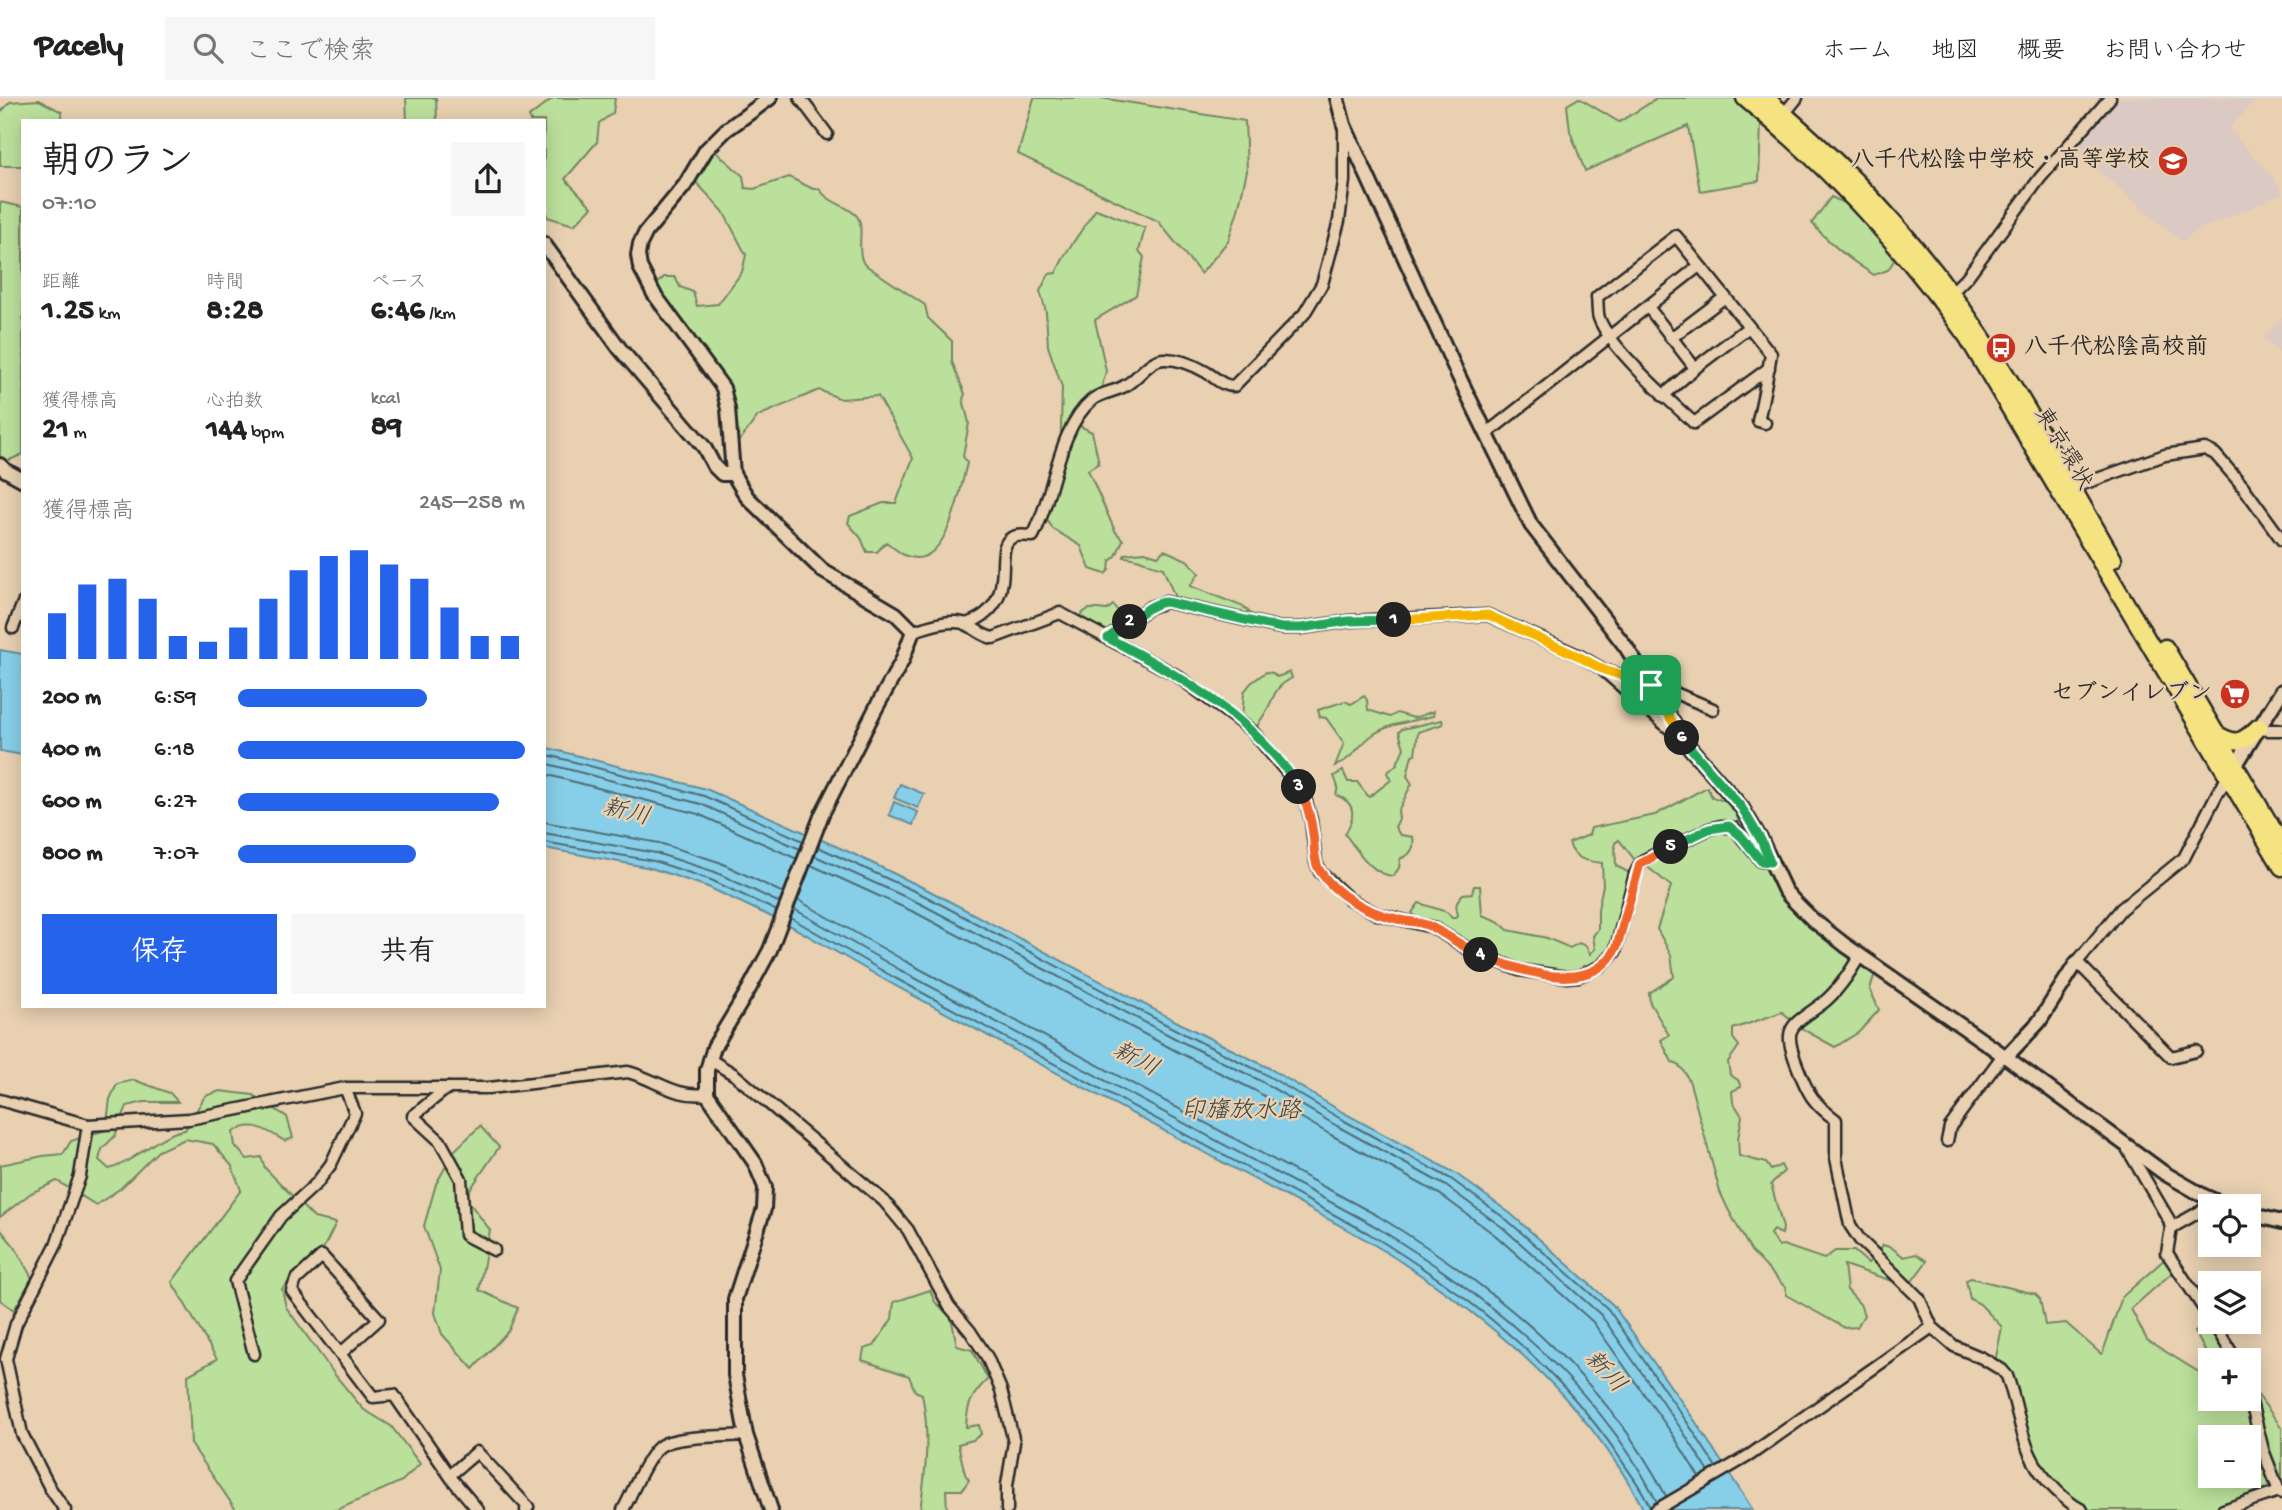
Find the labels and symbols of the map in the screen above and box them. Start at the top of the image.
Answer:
school or university icon: 八千代松陰中学校・高等学校 [2156,144,2190,178]
place label: 八千代松陰中学校・高等学校 [1851,146,2150,175]
bus stop icon: 八千代松陰高校前 [1984,331,2018,365]
place label: 八千代松陰高校前 [2024,333,2208,362]
street label: 東京環状 [2027,402,2098,495]
pin: 1 [1376,602,1412,638]
pin: 2 [1112,604,1148,640]
pin [1621,655,1681,715]
supermarket icon: セブンイレブン [2218,677,2252,711]
place label: セブンイレブン [2051,680,2212,708]
pin: 6 [1664,720,1700,756]
pin: 3 [1282,770,1316,804]
water label: 新川 [599,794,653,834]
pin: 5 [1654,830,1688,864]
pin: 4 [1464,938,1498,972]
water label: 新川 [1107,1037,1163,1085]
water label: 印旛放水路 [1181,1097,1303,1127]
water label: 新川 [1577,1346,1631,1400]

